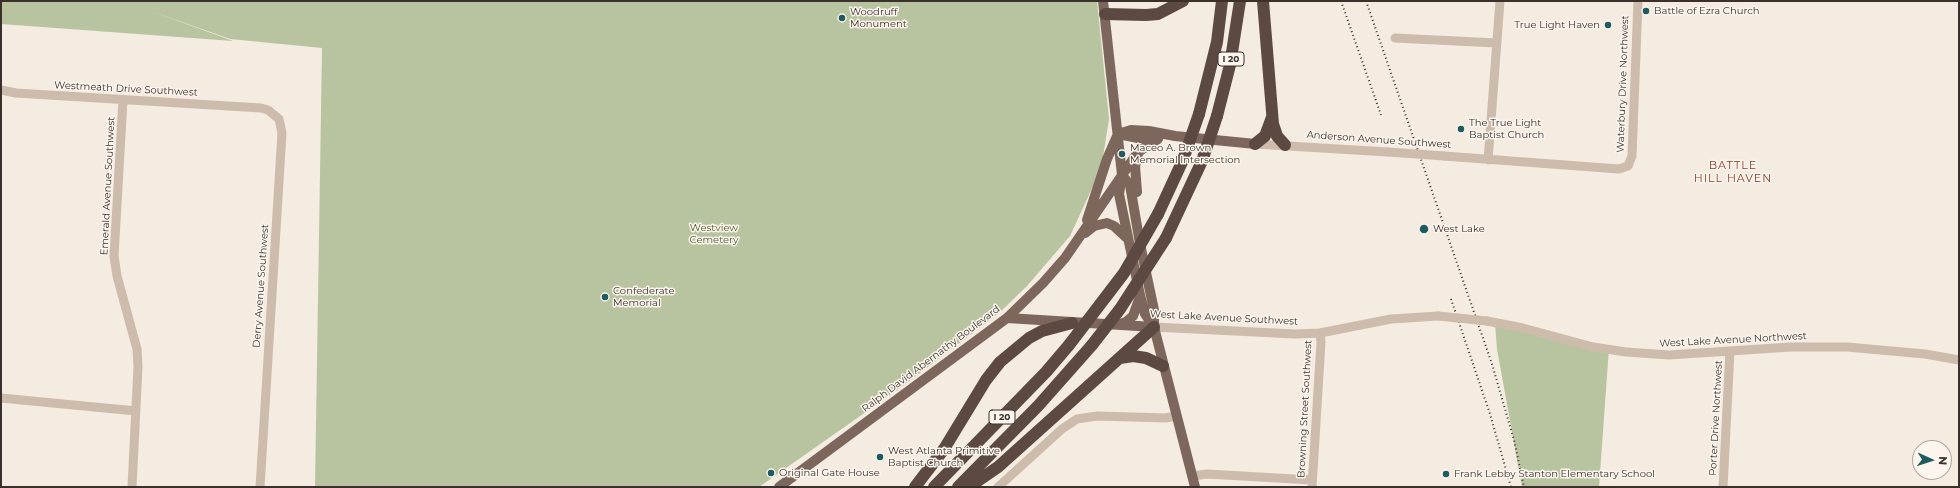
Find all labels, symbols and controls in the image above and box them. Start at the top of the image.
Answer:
place label: Battle of Ezra Church [1654,5,1760,17]
place label: Woodruff Monument [850,6,907,30]
marker: Battle of Ezra Church [1641,6,1651,16]
marker: Woodruff Monument [837,13,847,23]
street label: Waterbury Drive Northwest [1615,15,1631,153]
place label: True Light Haven [1514,19,1600,31]
marker: True Light Haven [1603,20,1613,30]
road number: I 20 [1218,52,1244,66]
street label: Westmeath Drive Southwest [54,79,198,99]
street label: Emerald Avenue Southwest [98,116,118,256]
place label: The True Light Baptist Church [1469,117,1544,140]
marker: The True Light Baptist Church [1456,124,1466,134]
street label: Anderson Avenue Southwest [1306,129,1452,151]
place label: Maceo A. Brown Memorial Intersection [1130,142,1240,166]
marker: Maceo A. Brown Memorial Intersection [1117,149,1127,159]
district label: BATTLE HILL HAVEN [1694,159,1772,185]
park label: Westview Cemetery [690,222,738,246]
marker: West Lake [1418,223,1430,235]
place label: West Lake [1433,223,1485,235]
street label: Derry Avenue Southwest [251,224,271,348]
place label: Confederate Memorial [613,285,674,308]
marker: Confederate Memorial [600,292,610,302]
street label: Ralph David Abernathy Boulevard [860,303,1002,415]
street label: West Lake Avenue Southwest [1150,308,1298,328]
street label: West Lake Avenue Northwest [1659,330,1807,350]
street label: Browning Street Southwest [1295,340,1315,478]
street label: Porter Drive Northwest [1707,360,1725,476]
road number: I 20 [989,410,1015,424]
north arrow [1912,440,1952,480]
place label: West Atlanta Primitive Baptist Church [888,445,1000,468]
marker: West Atlanta Primitive Baptist Church [875,452,885,462]
text: N [1936,456,1950,465]
place label: Original Gate House [779,467,880,479]
marker: Original Gate House [766,468,776,478]
place label: Frank Lebby Stanton Elementary School [1454,468,1655,480]
marker: Frank Lebby Stanton Elementary School [1441,469,1451,479]

